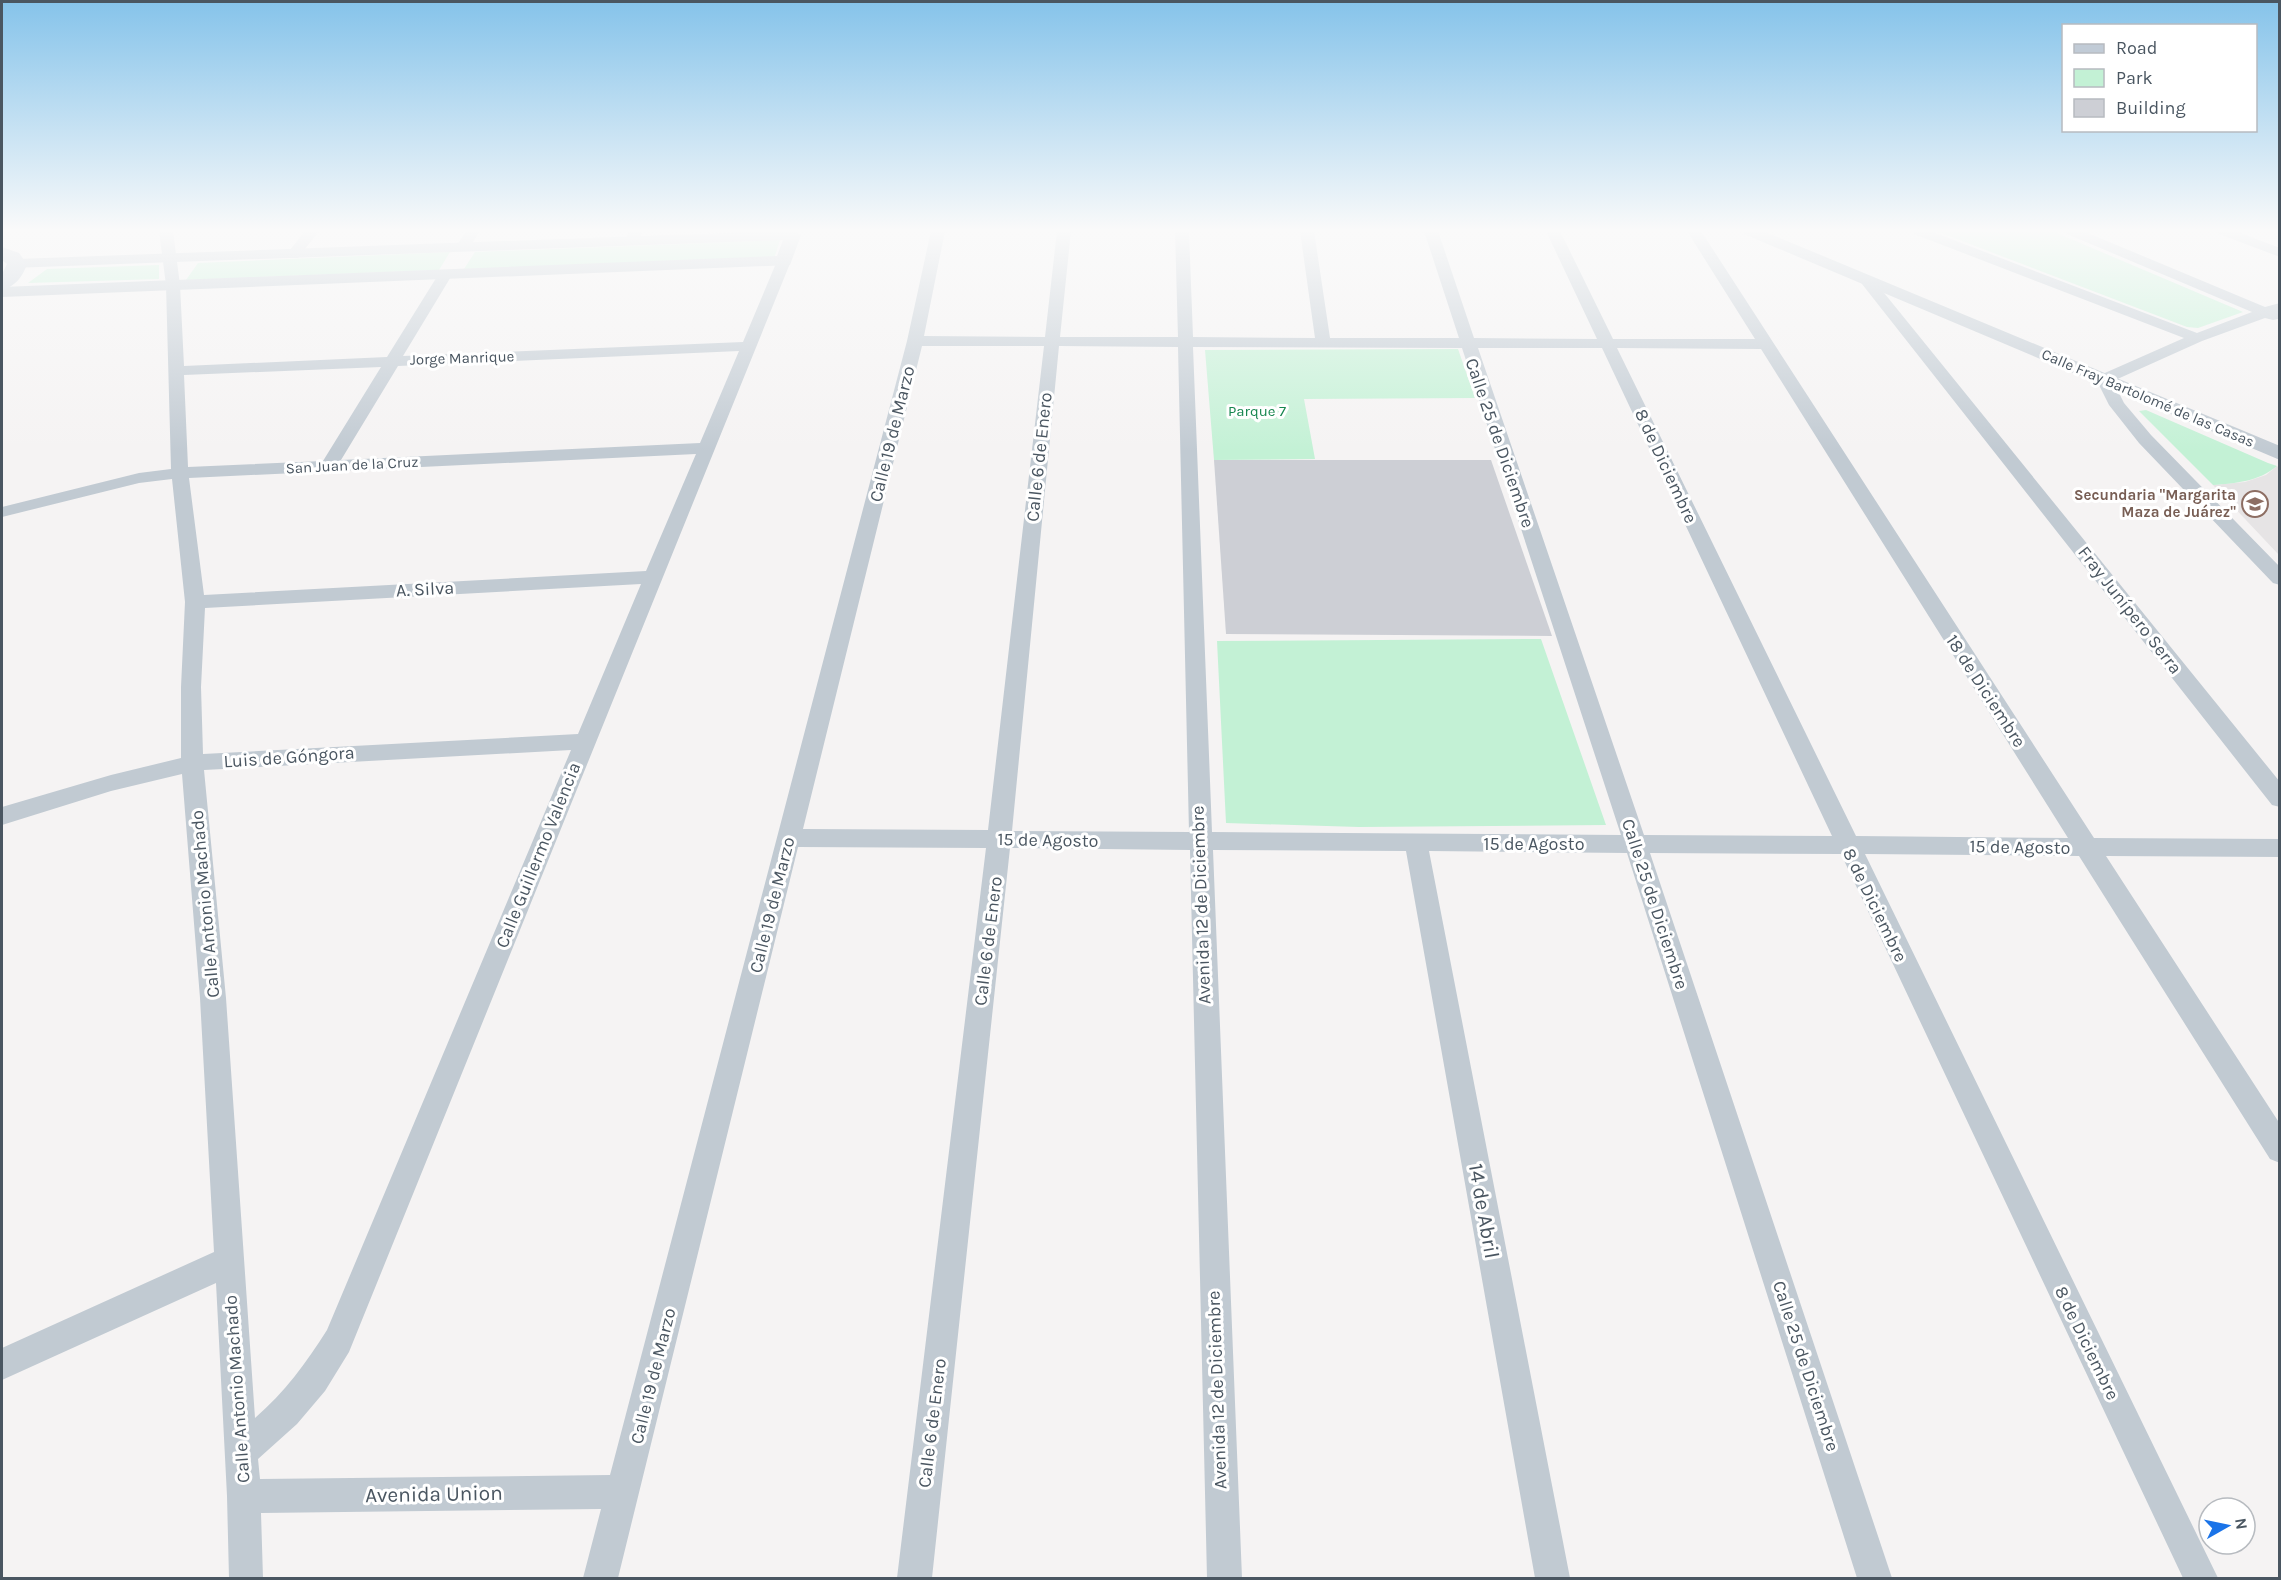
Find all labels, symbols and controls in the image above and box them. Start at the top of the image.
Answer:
legend [2062,24,2257,132]
text: Road [2116,37,2157,59]
text: Park [2116,67,2153,89]
text: Building [2116,97,2186,119]
street label: Calle Fray Bartolomé de las Casas [2039,345,2257,451]
street label: Jorge Manrique [409,347,515,369]
street label: Calle 25 de Diciembre [1461,355,1539,531]
street label: Calle 19 de Marzo [864,364,920,504]
street label: Calle 6 de Enero [1021,391,1057,523]
park label: Parque 7 [1228,402,1286,420]
street label: 8 de Diciembre [1630,405,1702,527]
street label: San Juan de la Cruz [285,453,419,477]
place label: Secundaria "Margarita Maza de Juárez" [2074,486,2236,521]
school or university icon: Secundaria "Margarita Maza de Juárez" [2240,489,2270,519]
street label: Fray Junípero Serra [2073,542,2187,678]
street label: A. Silva [395,576,455,602]
street label: 18 de Diciembre [1941,631,2031,751]
street label: Luis de Góngora [223,741,355,773]
street label: Calle Guillermo Valencia [491,759,585,951]
street label: Avenida 12 de Diciembre [1187,805,1215,1005]
street label: Calle Antonio Machado [186,809,224,999]
street label: Calle 25 de Diciembre [1617,816,1693,992]
street label: 15 de Agosto [997,828,1099,852]
street label: 15 de Agosto [1484,833,1584,855]
street label: Calle 19 de Marzo [744,835,800,975]
street label: 15 de Agosto [1969,835,2071,859]
street label: 8 de Diciembre [1838,844,1912,966]
street label: Calle 6 de Enero [969,875,1007,1007]
street label: 14 de Abril [1464,1162,1504,1260]
street label: Calle 25 de Diciembre [1768,1278,1844,1454]
street label: 8 de Diciembre [2050,1282,2124,1404]
street label: Avenida 12 de Diciembre [1203,1290,1231,1490]
street label: Calle Antonio Machado [219,1294,255,1484]
street label: Calle 19 de Marzo [625,1306,681,1446]
street label: Calle 6 de Enero [913,1357,951,1489]
street label: Avenida Union [365,1481,503,1507]
north arrow [2197,1496,2257,1556]
text: N [2231,1517,2252,1531]

